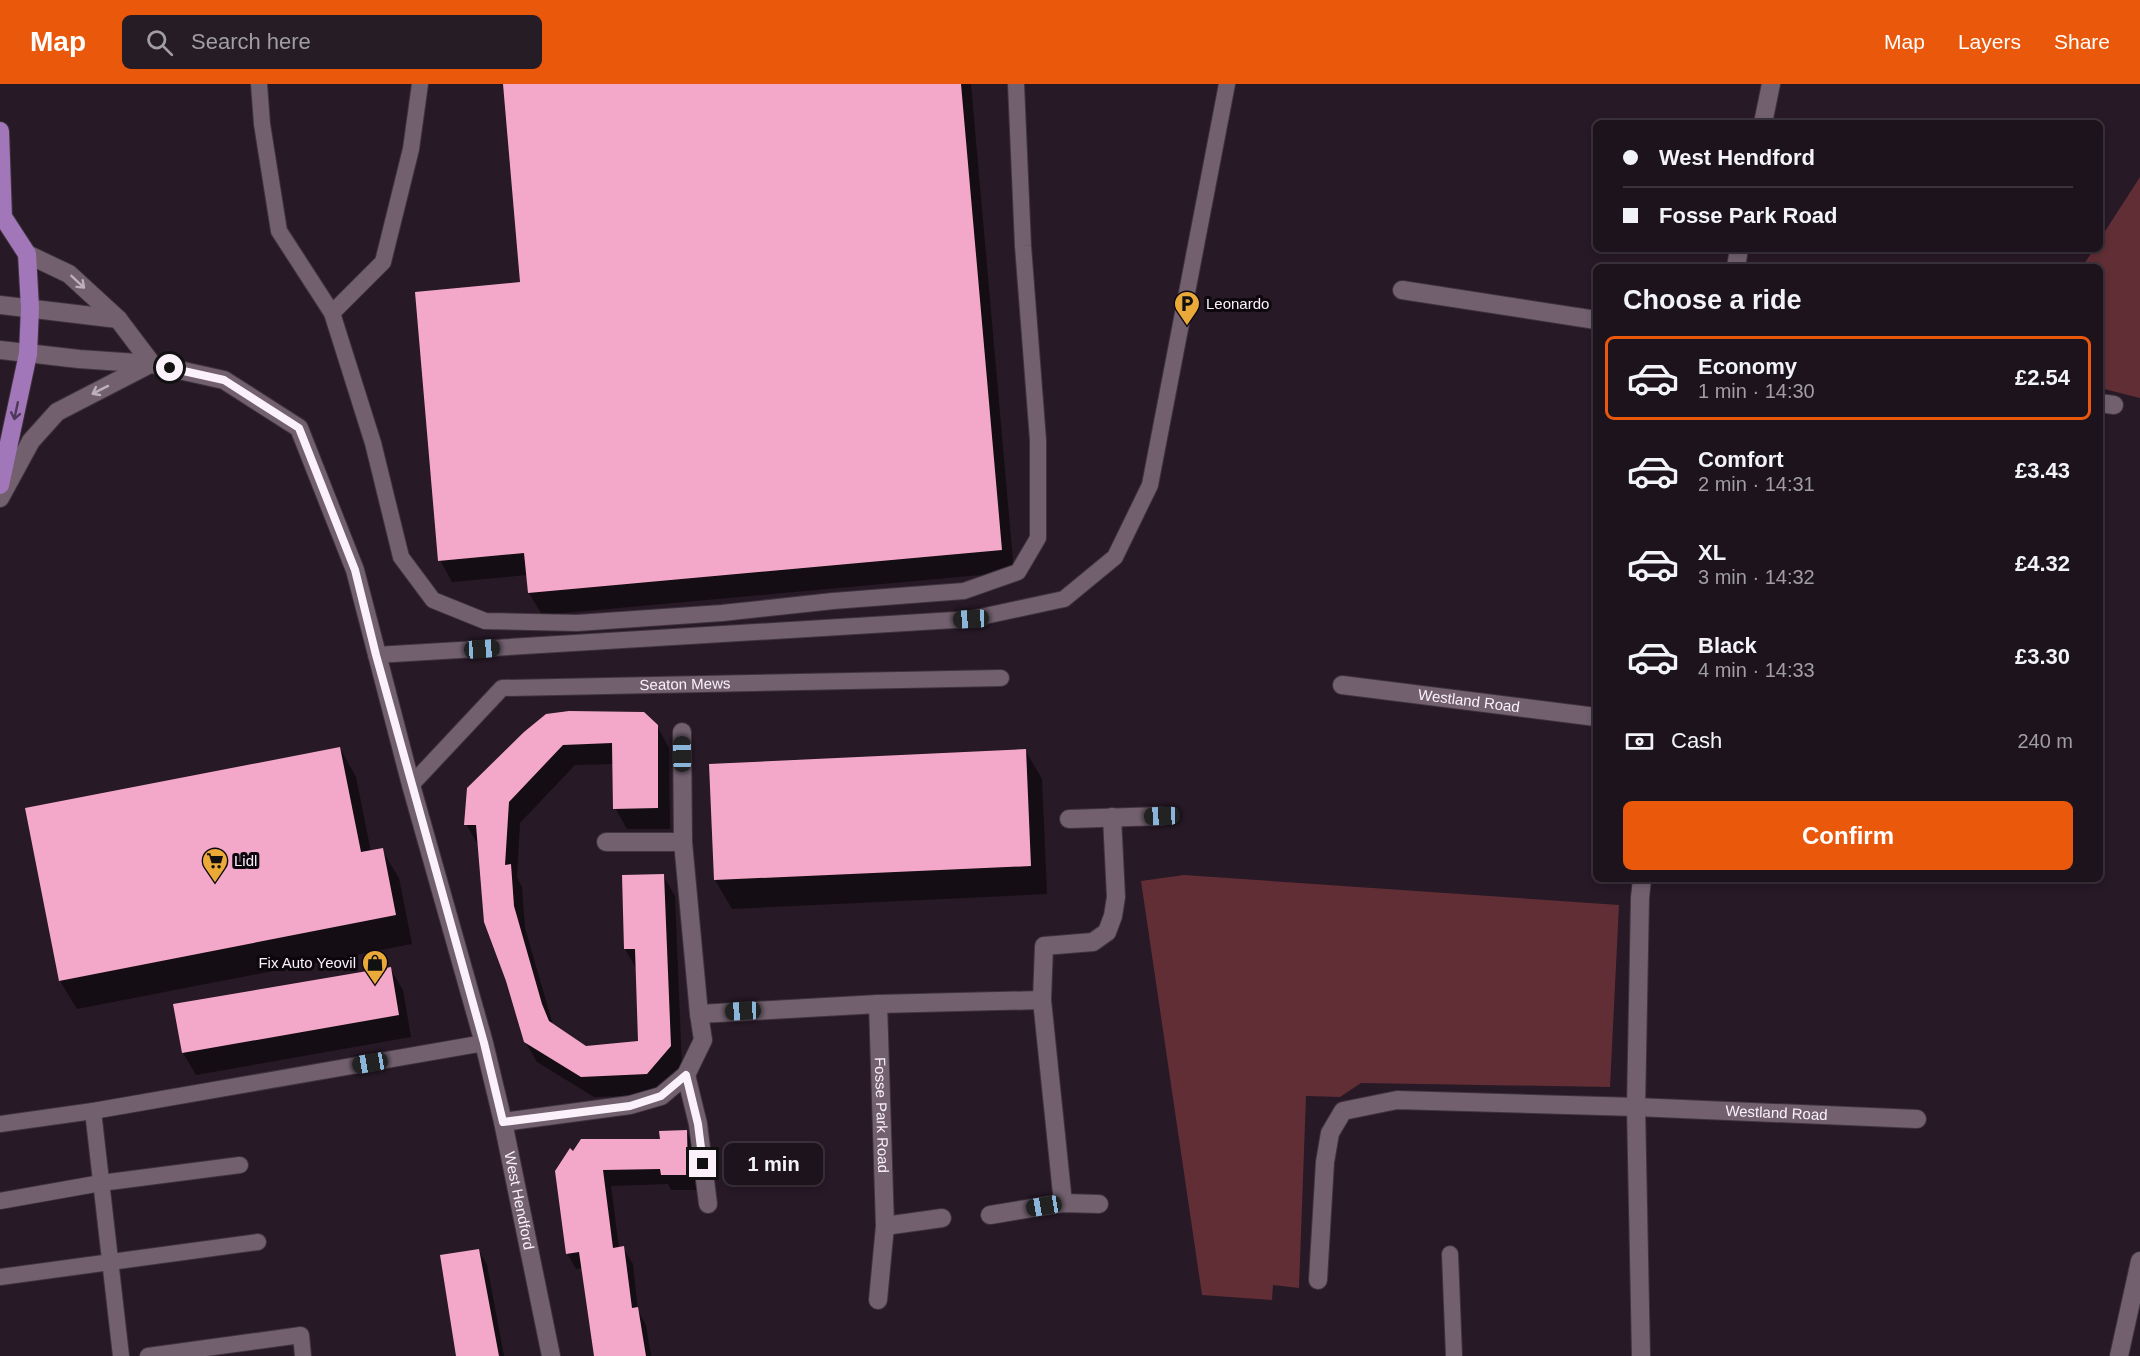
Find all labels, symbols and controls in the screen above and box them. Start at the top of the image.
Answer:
search box [122,15,542,69]
text: Map [30,26,86,57]
icon: search [143,26,176,59]
text: Search here [191,29,311,54]
text: Map [1884,30,1925,53]
text: Layers [1958,30,2021,53]
text: Share [2054,30,2110,53]
text: West Hendford [1659,145,1815,170]
text: Fosse Park Road [1659,203,1838,228]
one-way arrow [70,275,85,289]
text: Choose a ride [1623,285,1802,315]
parking icon: Leonardo [1172,289,1202,327]
place label: Leonardo [1206,295,1269,312]
icon: car [1626,351,1680,405]
route start [156,354,183,381]
text: Economy [1698,354,1797,379]
text: £2.54 [2015,365,2070,390]
text: 1 min · 14:30 [1698,380,1815,402]
one-way arrow [91,384,109,396]
one-way arrow [9,401,21,420]
icon: car [1626,444,1680,498]
text: Comfort [1698,447,1784,472]
text: £3.43 [2015,458,2070,483]
text: 2 min · 14:31 [1698,473,1815,495]
icon: car [1626,537,1680,591]
text: XL [1698,540,1726,565]
text: £4.32 [2015,551,2070,576]
text: 3 min · 14:32 [1698,566,1815,588]
car [953,609,989,629]
icon: car [1626,630,1680,684]
text: Black [1698,633,1757,658]
car [463,639,501,659]
text: £3.30 [2015,644,2070,669]
text: 4 min · 14:33 [1698,659,1815,681]
street label: Seaton Mews [639,674,731,693]
street label: Westland Road [1417,686,1521,715]
icon: cash [1623,725,1656,758]
text: Cash [1671,728,1722,753]
text: 240 m [2017,730,2073,752]
car [673,736,691,772]
button: Confirm [1623,801,2073,870]
car [1144,806,1180,826]
supermarket icon: Lidl [200,846,230,884]
place label: Lidl [234,852,257,869]
shop icon: Fix Auto Yeovil [360,948,390,986]
place label: Fix Auto Yeovil [258,954,356,971]
car [725,1001,761,1021]
car [351,1051,389,1075]
street label: Fosse Park Road [872,1057,892,1173]
street label: Westland Road [1725,1102,1828,1123]
callout: 1 min [724,1143,823,1185]
street label: West Hendford [501,1150,538,1251]
route end [689,1150,716,1177]
text: 1 min [747,1153,800,1175]
car [1025,1194,1063,1218]

